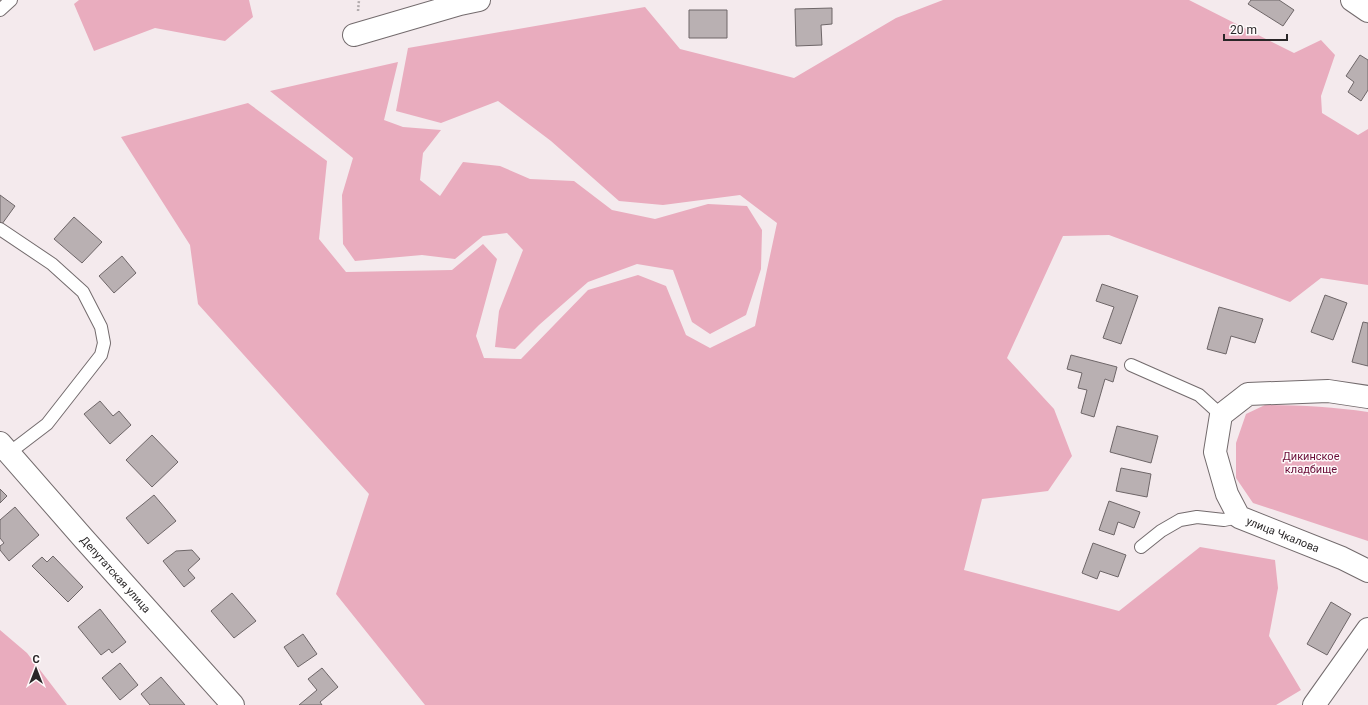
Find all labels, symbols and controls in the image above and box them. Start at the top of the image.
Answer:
scale bar [1224,16,1287,42]
text: 20 m [1230,23,1257,37]
park label: Дикинское кладбище [1283,450,1340,476]
street label: улица Чкалова [1245,514,1321,555]
street label: Депутатская улица [78,533,153,615]
north arrow [16,649,56,689]
text: С [32,653,40,666]

